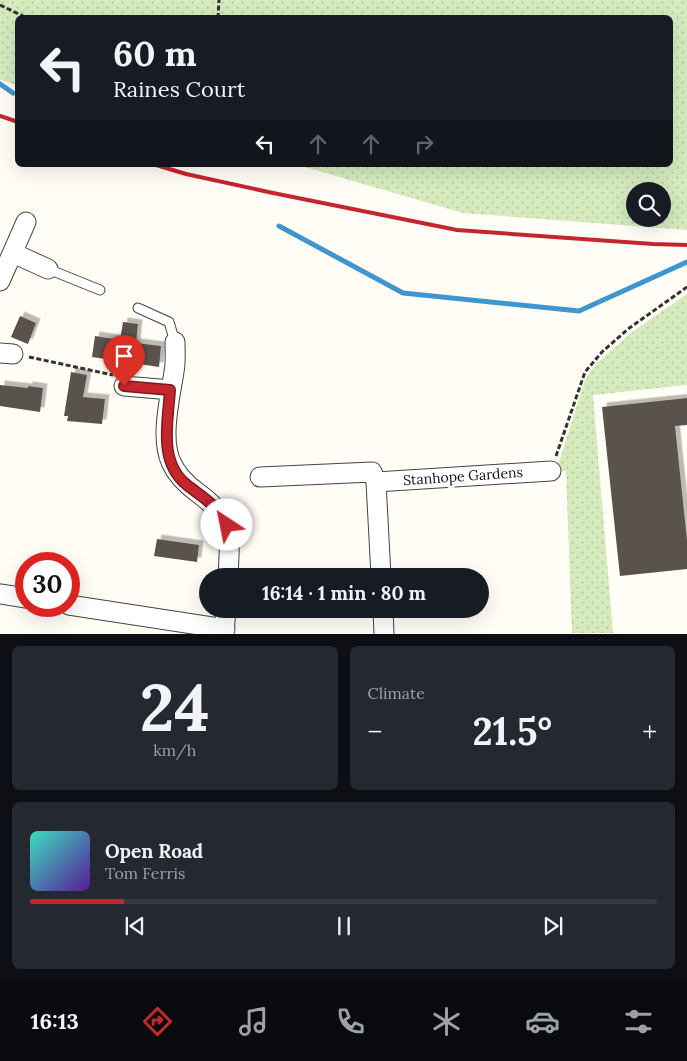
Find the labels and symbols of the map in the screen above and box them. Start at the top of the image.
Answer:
pin [103,335,145,386]
street label: Stanhope Gardens [403,463,523,489]
position arrow [200,498,252,550]
speed limit sign: 30 [15,552,80,617]

